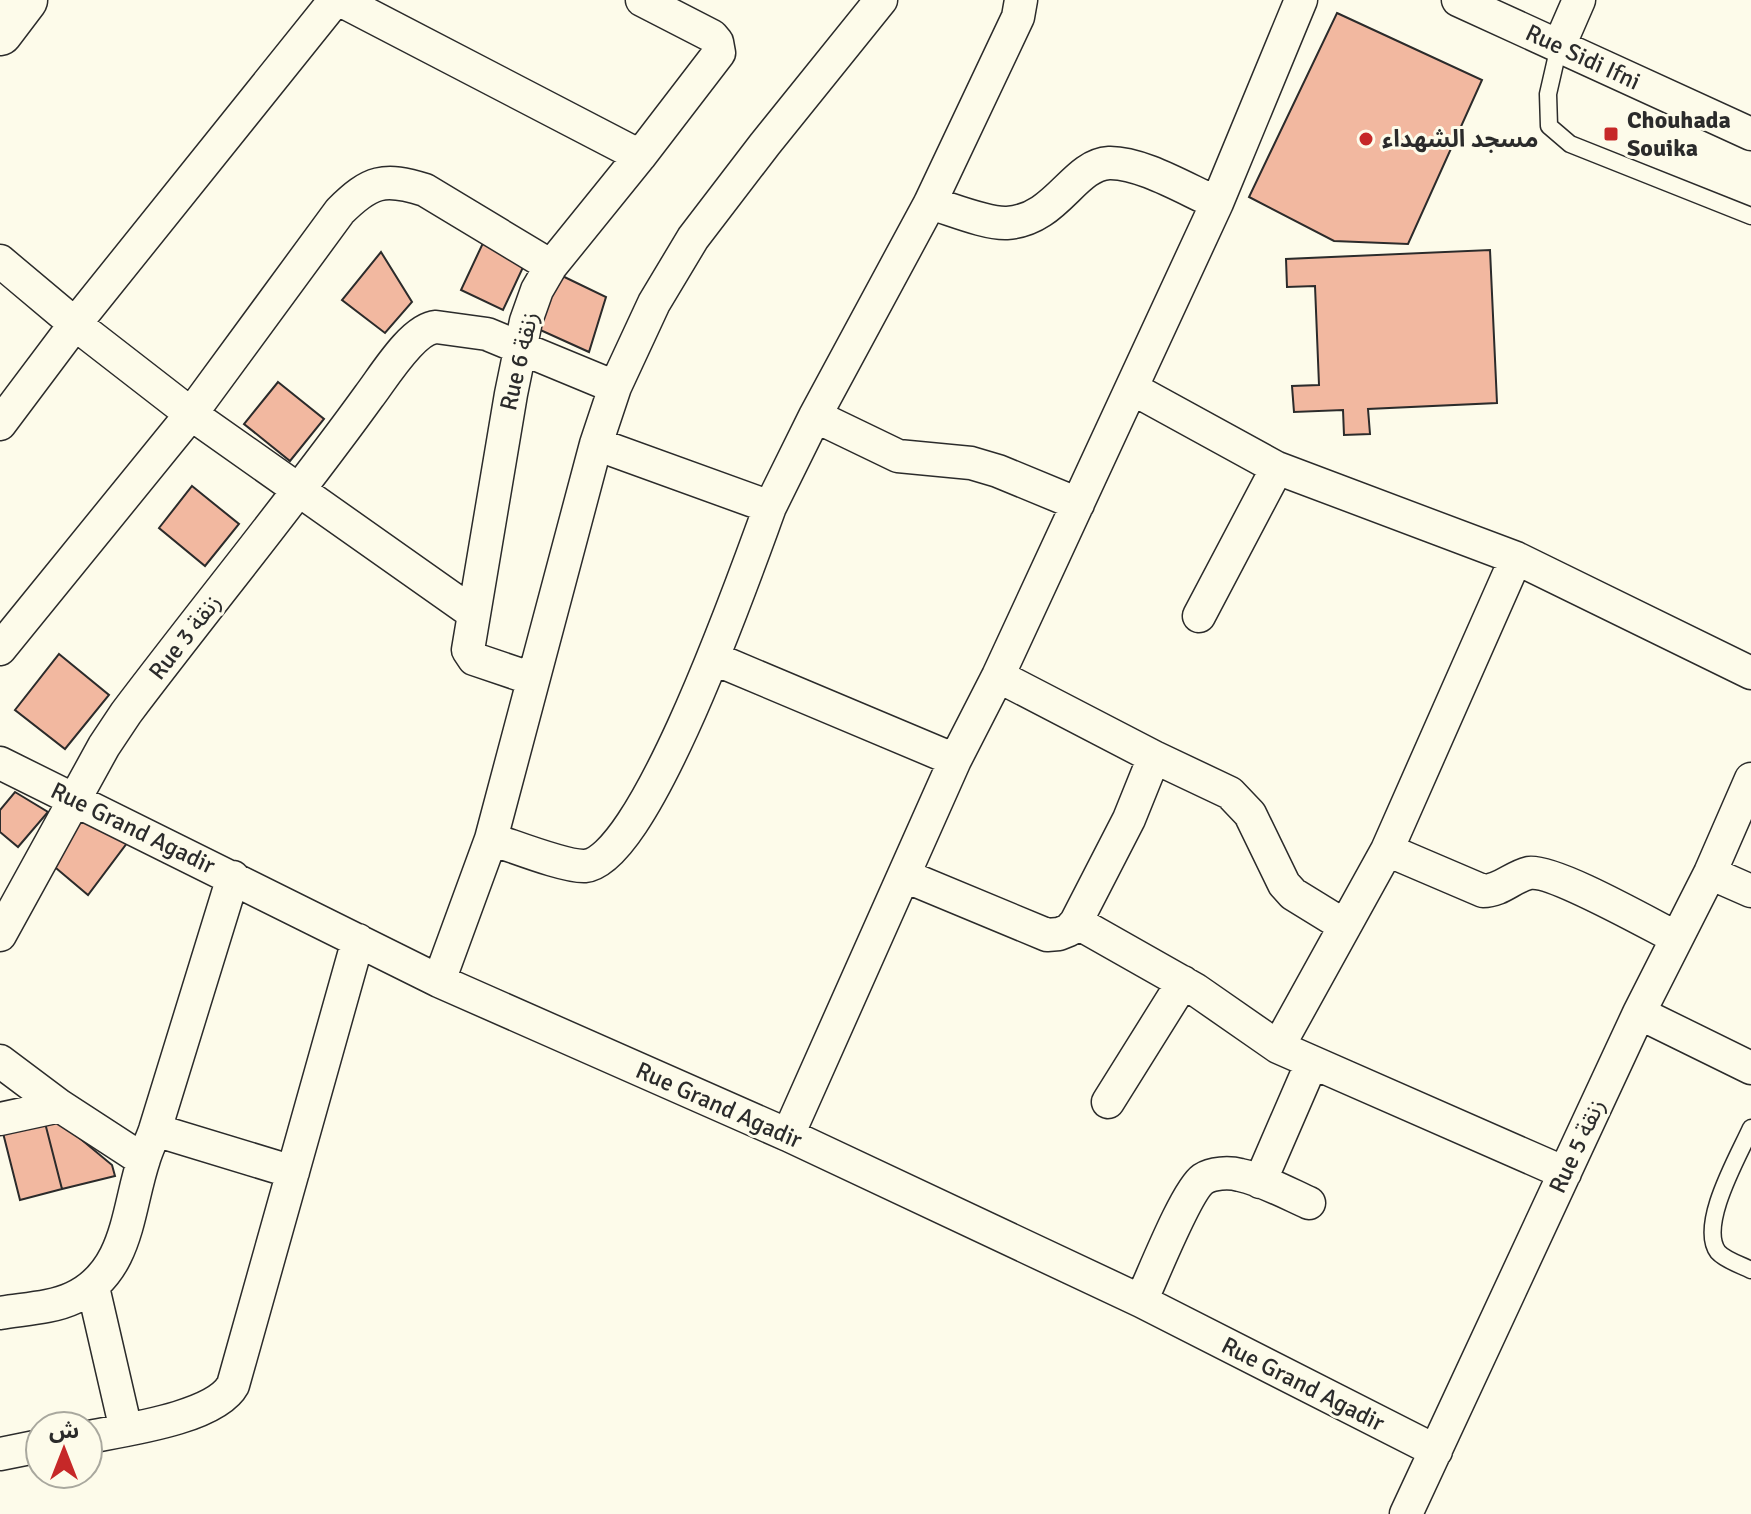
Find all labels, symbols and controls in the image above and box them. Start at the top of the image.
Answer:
street label: Rue Sidi Ifni [1521,17,1645,97]
place label: Chouhada Souika [1627,105,1731,163]
place label: مسجد الشهداء [1382,124,1538,154]
marker: Chouhada Souika [1602,125,1620,143]
marker: مسجد الشهداء [1357,130,1375,148]
street label: Rue 6 زنقة [493,309,545,413]
street label: Rue 3 زنقة [142,588,228,686]
street label: Rue Grand Agadir [46,775,220,881]
street label: Rue Grand Agadir [631,1055,807,1155]
street label: Rue 5 زنقة [1542,1094,1612,1198]
street label: Rue Grand Agadir [1217,1330,1390,1438]
north arrow [24,1410,104,1490]
text: ش [49,1417,79,1444]

